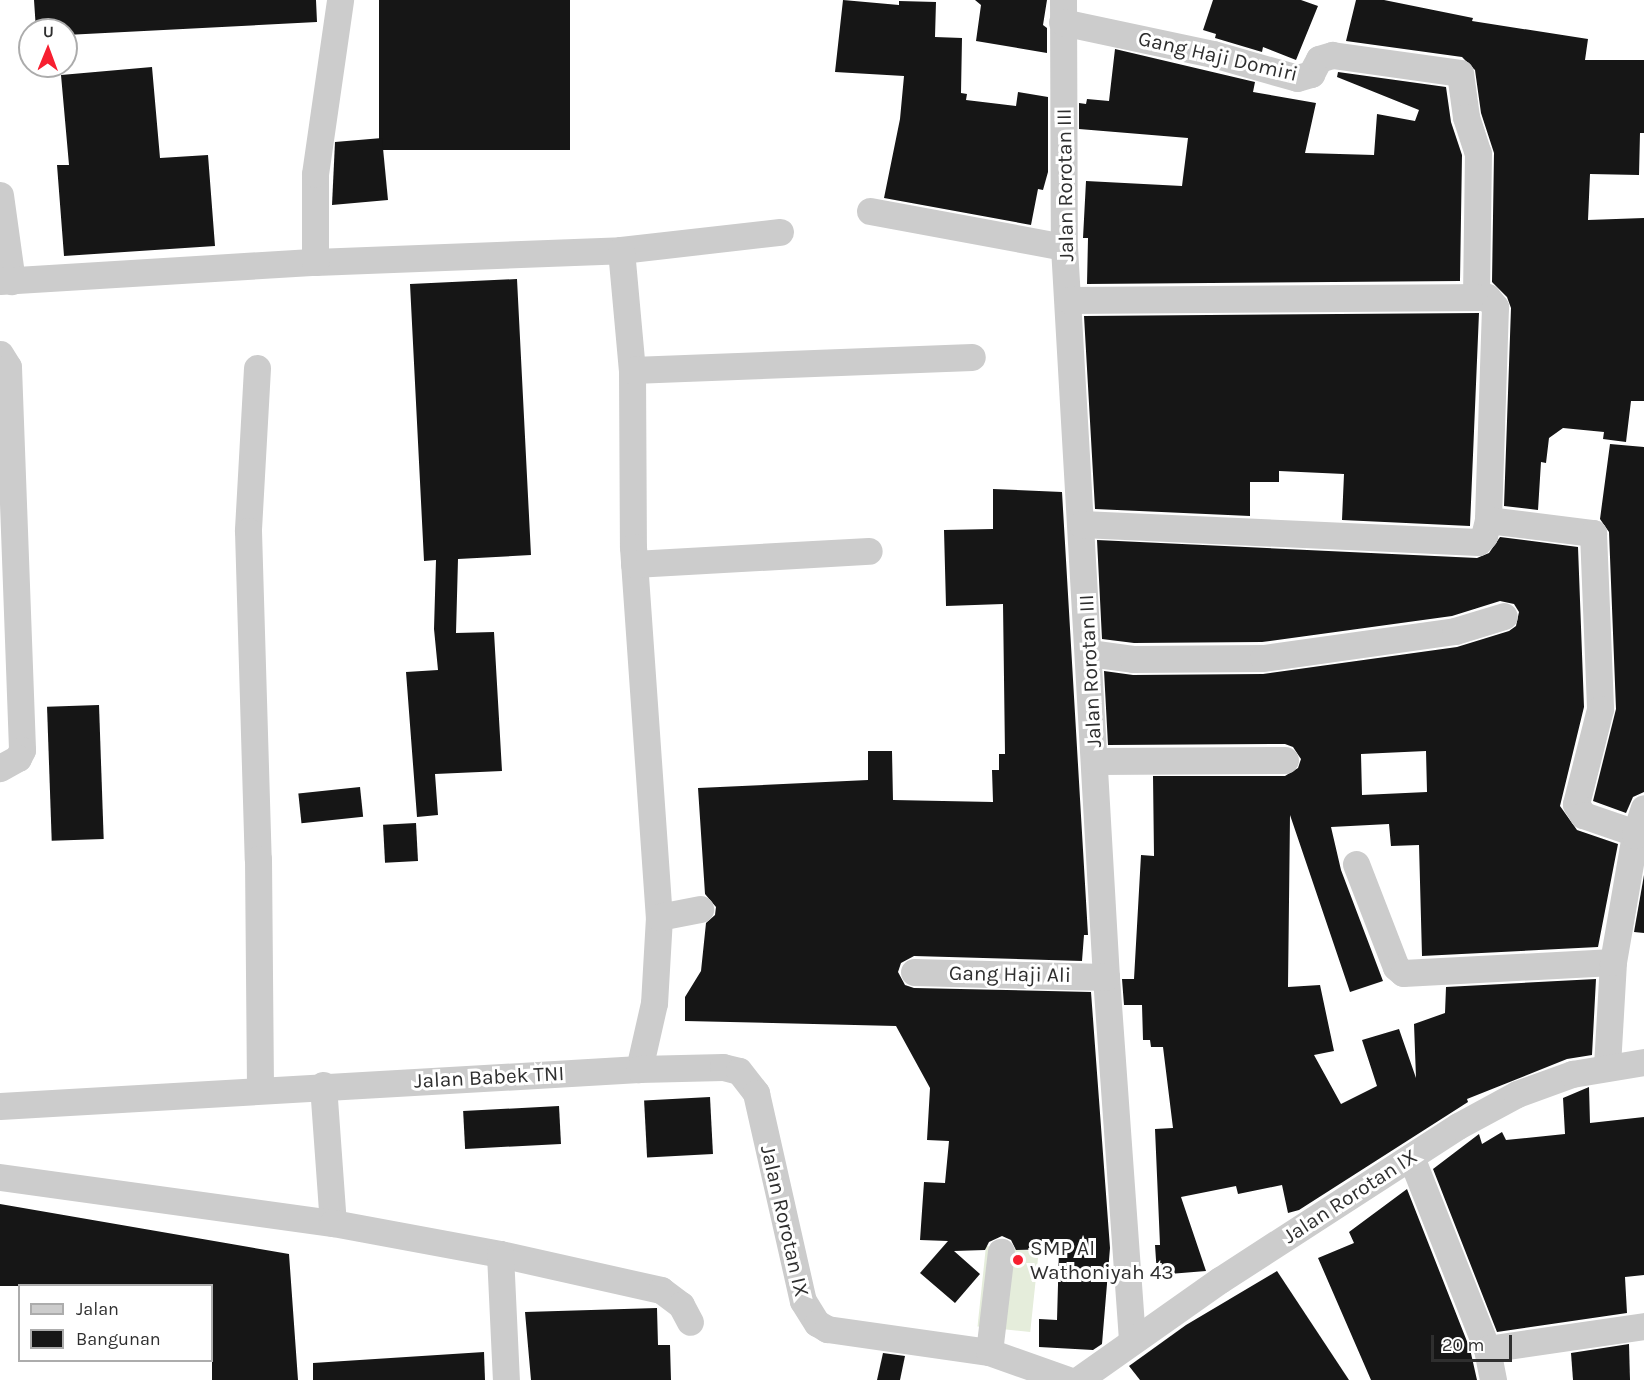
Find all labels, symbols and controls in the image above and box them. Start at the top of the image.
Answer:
north arrow [18,18,78,78]
text: U [43,22,54,41]
street label: Gang Haji Domiri [1136,25,1300,87]
street label: Jalan Rorotan III [1051,108,1079,262]
street label: Jalan Rorotan III [1073,594,1107,748]
street label: Gang Haji Ali [949,960,1071,988]
street label: Jalan Babek TNI [413,1060,565,1094]
street label: Jalan Rorotan IX [755,1143,815,1299]
street label: Jalan Rorotan IX [1278,1143,1422,1249]
place label: SMP Al Wathoniyah 43 [1030,1235,1174,1285]
marker: SMP Al Wathoniyah 43 [1011,1253,1025,1267]
legend [18,1284,213,1362]
text: Jalan [76,1298,119,1320]
scale bar [1434,1323,1515,1361]
text: Bangunan [76,1328,161,1350]
text: 20 m [1442,1334,1484,1356]

